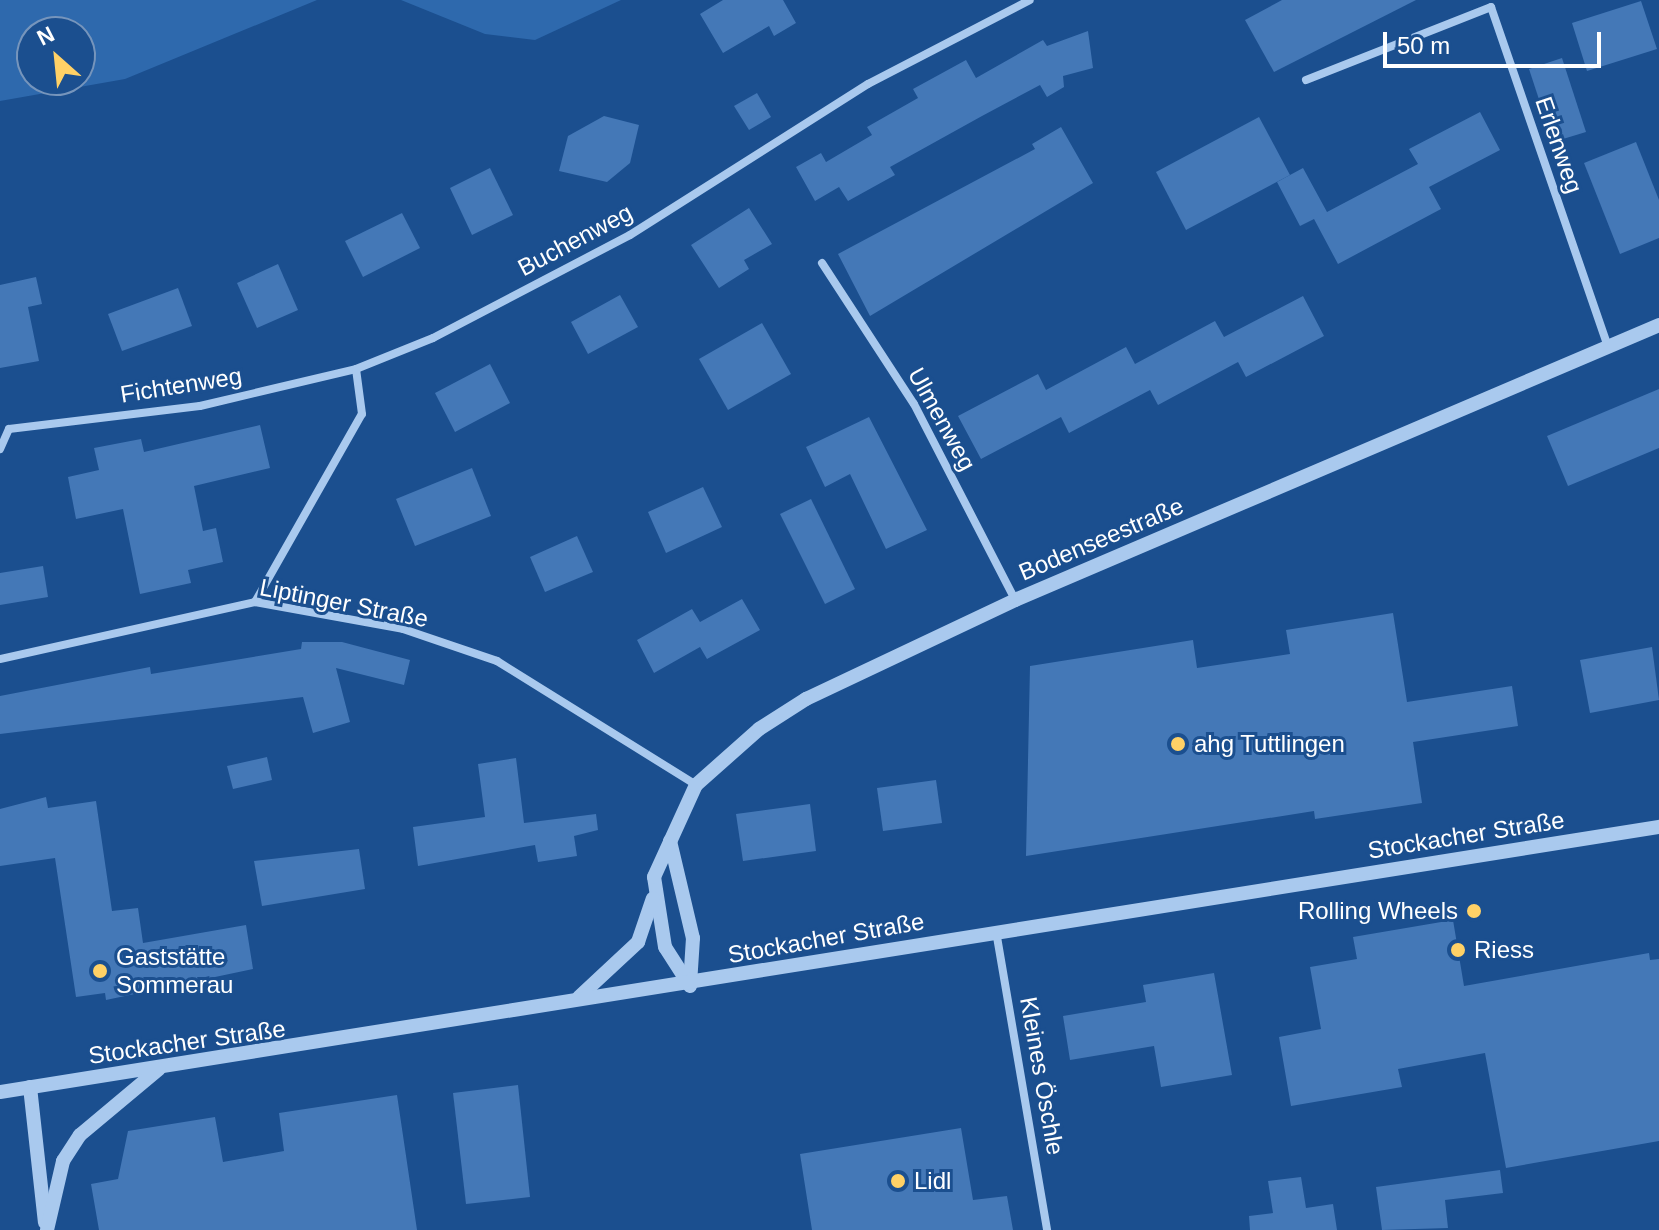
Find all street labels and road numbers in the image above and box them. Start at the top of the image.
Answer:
street label: Erlenweg [1529,93,1589,197]
street label: Buchenweg [513,198,637,282]
street label: Fichtenweg [118,361,244,409]
street label: Ulmenweg [902,362,982,476]
street label: Bodenseestraße [1014,491,1188,587]
street label: Liptinger Straße [257,573,431,633]
street label: Stockacher Straße [1366,805,1566,865]
street label: Stockacher Straße [726,907,926,969]
street label: Kleines Öschle [1014,995,1070,1157]
street label: Stockacher Straße [87,1014,287,1070]

